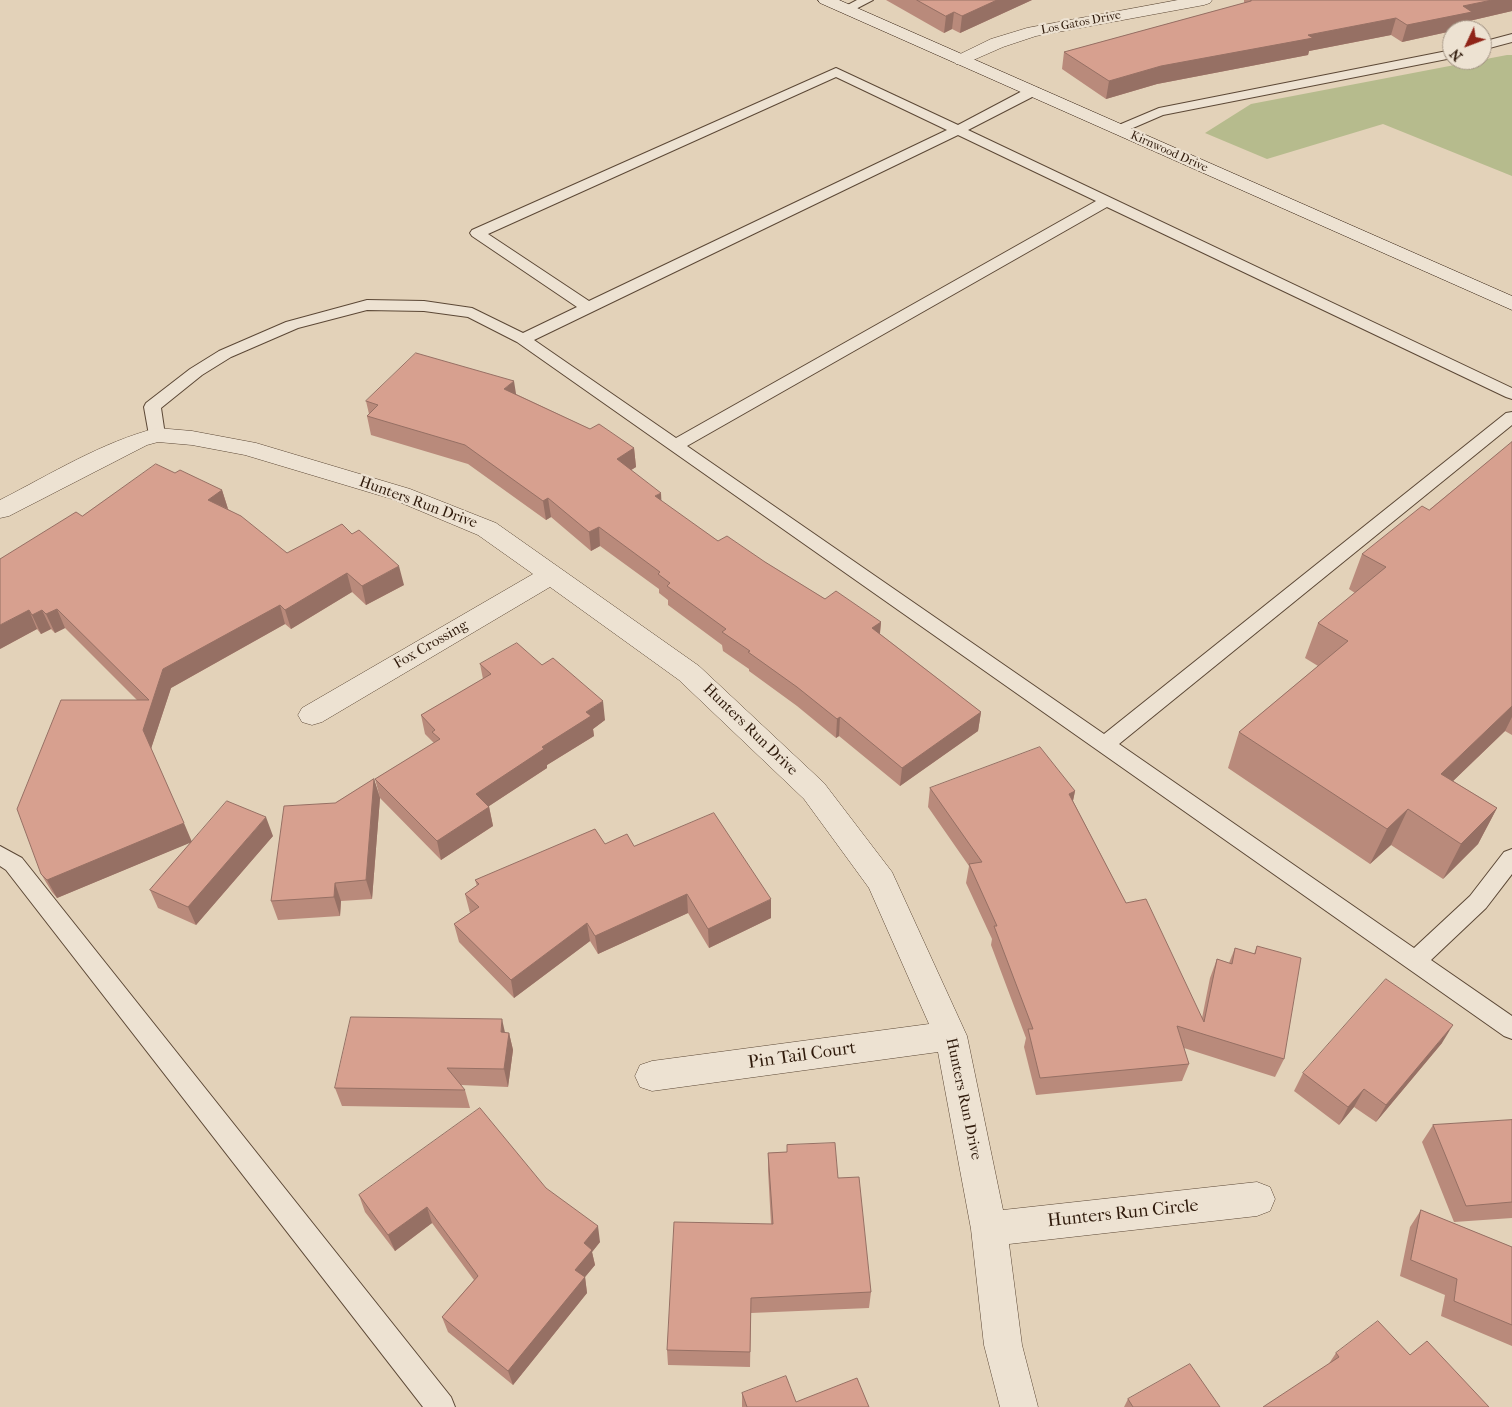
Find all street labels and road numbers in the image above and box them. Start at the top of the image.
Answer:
street label: Los Gatos Drive [1040,8,1122,38]
street label: Kirnwood Drive [1128,128,1210,176]
street label: Hunters Run Drive [356,473,480,533]
street label: Fox Crossing [391,617,471,673]
street label: Hunters Run Drive [699,680,801,780]
street label: Hunters Run Drive [941,1036,985,1162]
street label: Pin Tail Court [747,1038,857,1074]
street label: Hunters Run Circle [1046,1195,1200,1233]

